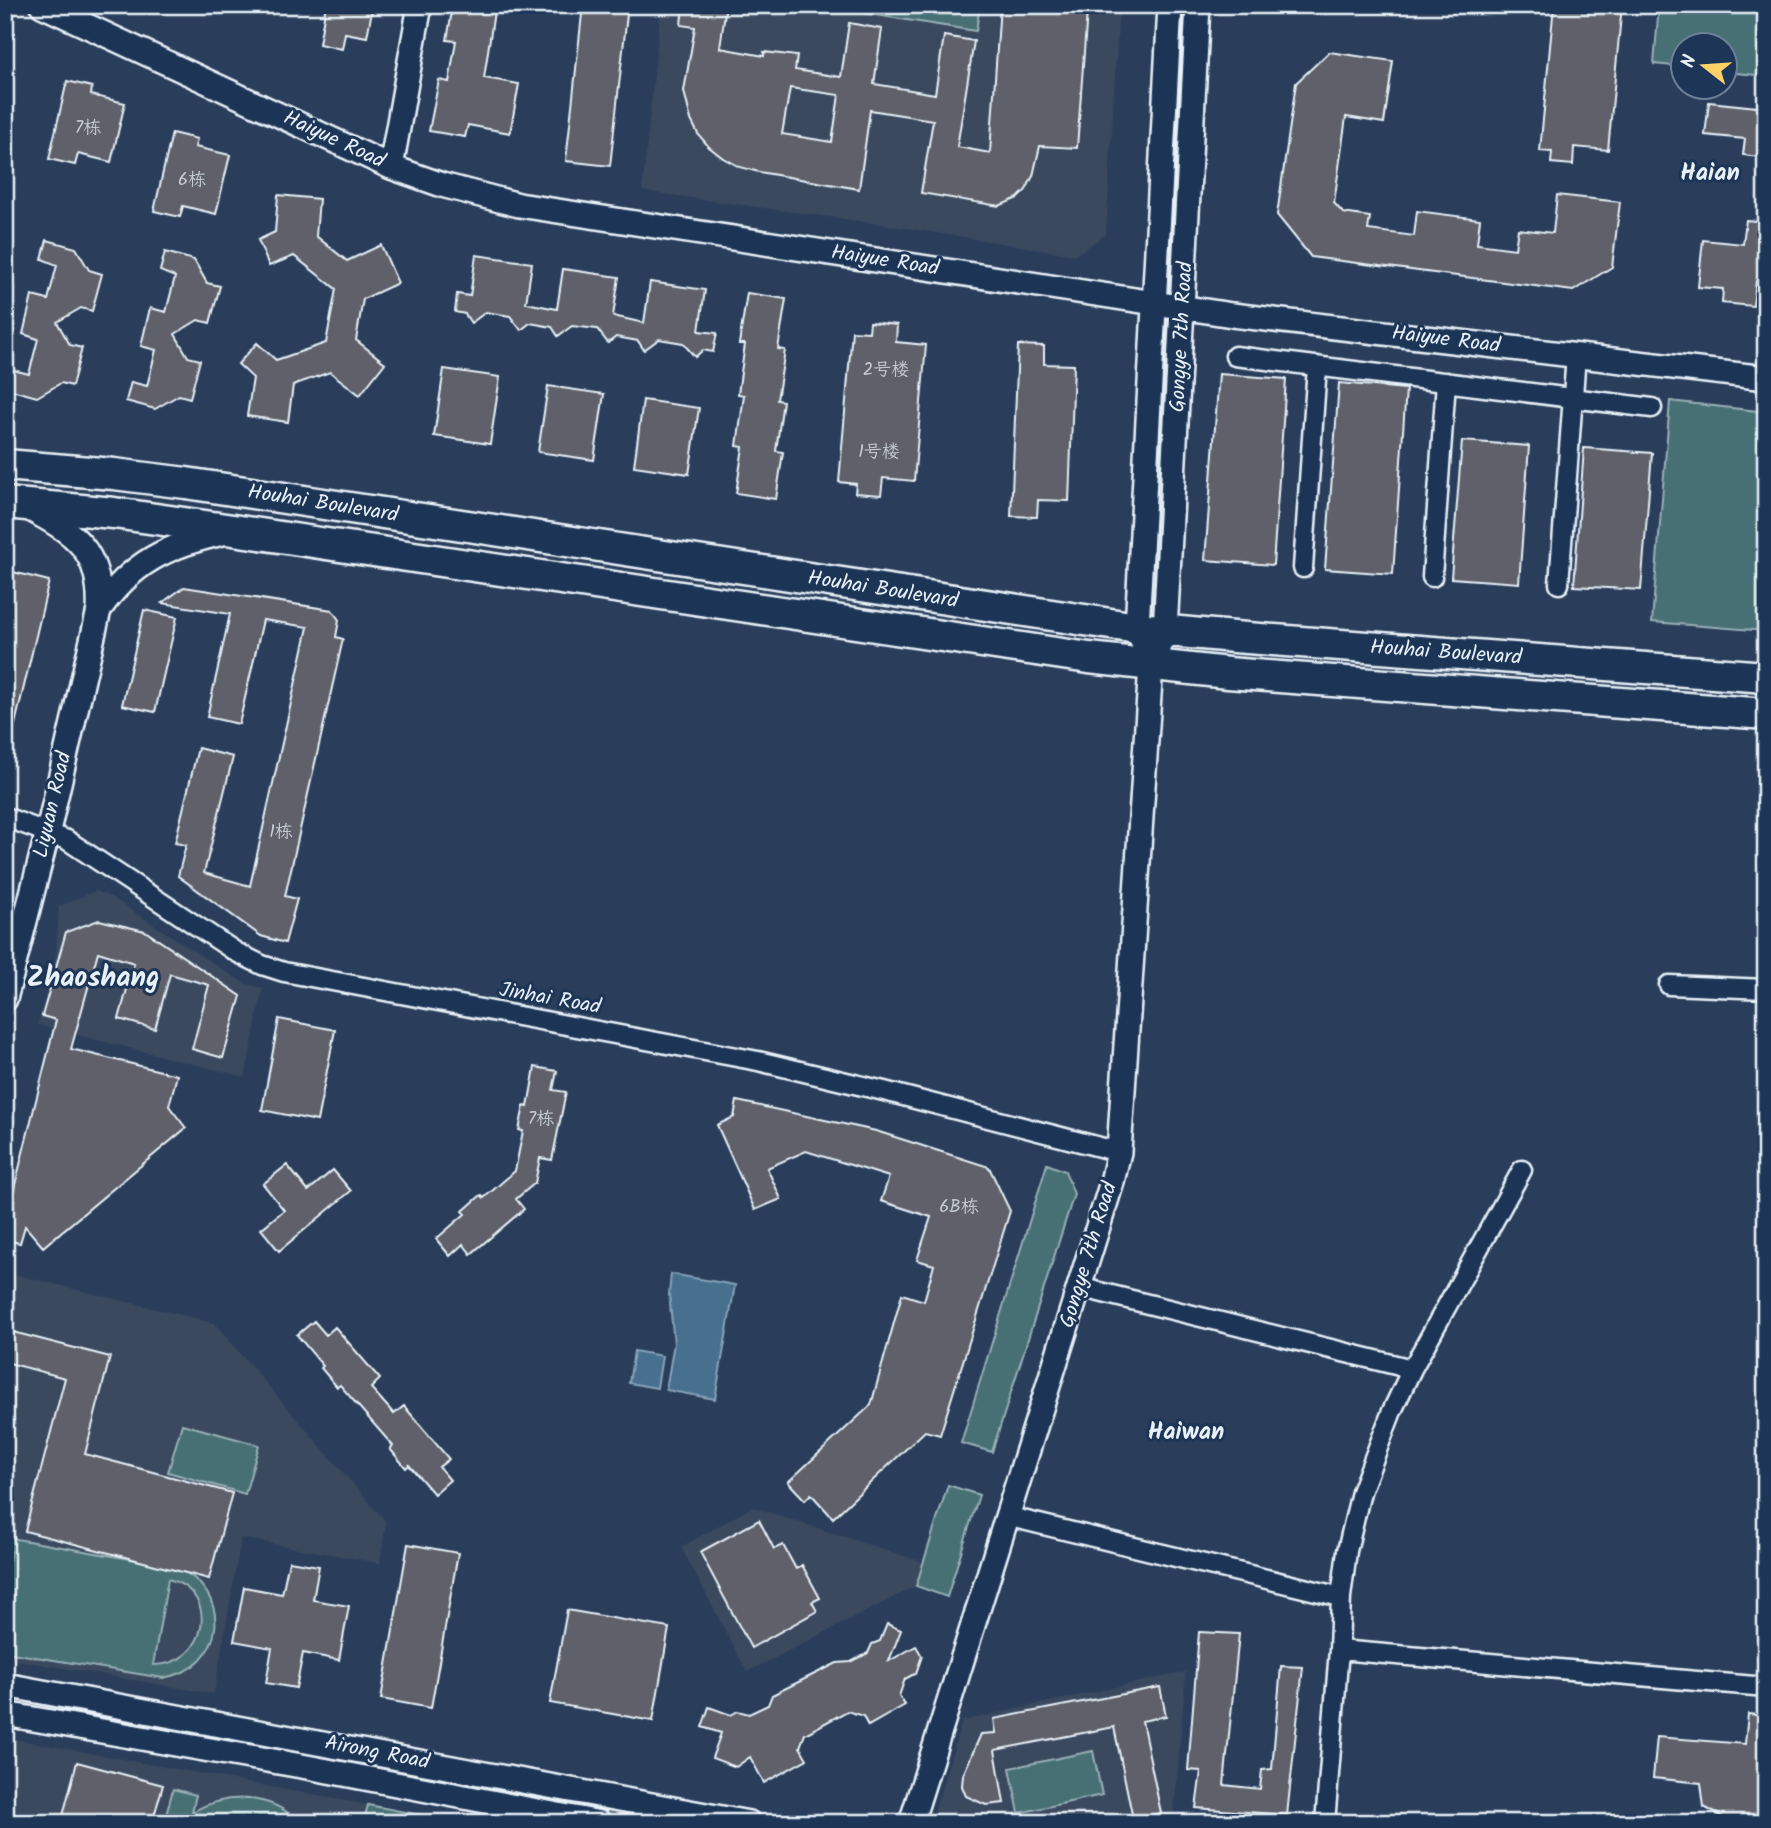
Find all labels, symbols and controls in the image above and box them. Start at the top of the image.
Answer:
north arrow [1670,32,1740,102]
text: N [1674,51,1706,72]
street label: Haiyue Road [278,102,391,178]
house number: 7栋 [75,114,101,143]
district label: Haian [1680,154,1740,193]
house number: 6栋 [178,166,206,195]
street label: Haiyue Road [829,236,942,286]
street label: Gongye 7th Road [1162,260,1202,413]
street label: Haiyue Road [1390,317,1503,363]
house number: 2号楼 [863,356,909,385]
house number: 1号楼 [858,438,900,467]
street label: Houhai Boulevard [245,476,401,532]
street label: Houhai Boulevard [805,562,961,618]
street label: Houhai Boulevard [1369,631,1523,675]
street label: Liyuan Road [25,748,81,861]
house number: 1栋 [269,818,293,847]
district label: Zhaoshang [26,956,160,1001]
street label: Jinhai Road [497,974,604,1024]
house number: 7栋 [528,1105,554,1134]
street label: Gongye 7th Road [1051,1178,1127,1332]
house number: 6B栋 [939,1193,979,1222]
district label: Haiwan [1148,1413,1224,1452]
street label: Airong Road [322,1727,433,1779]

